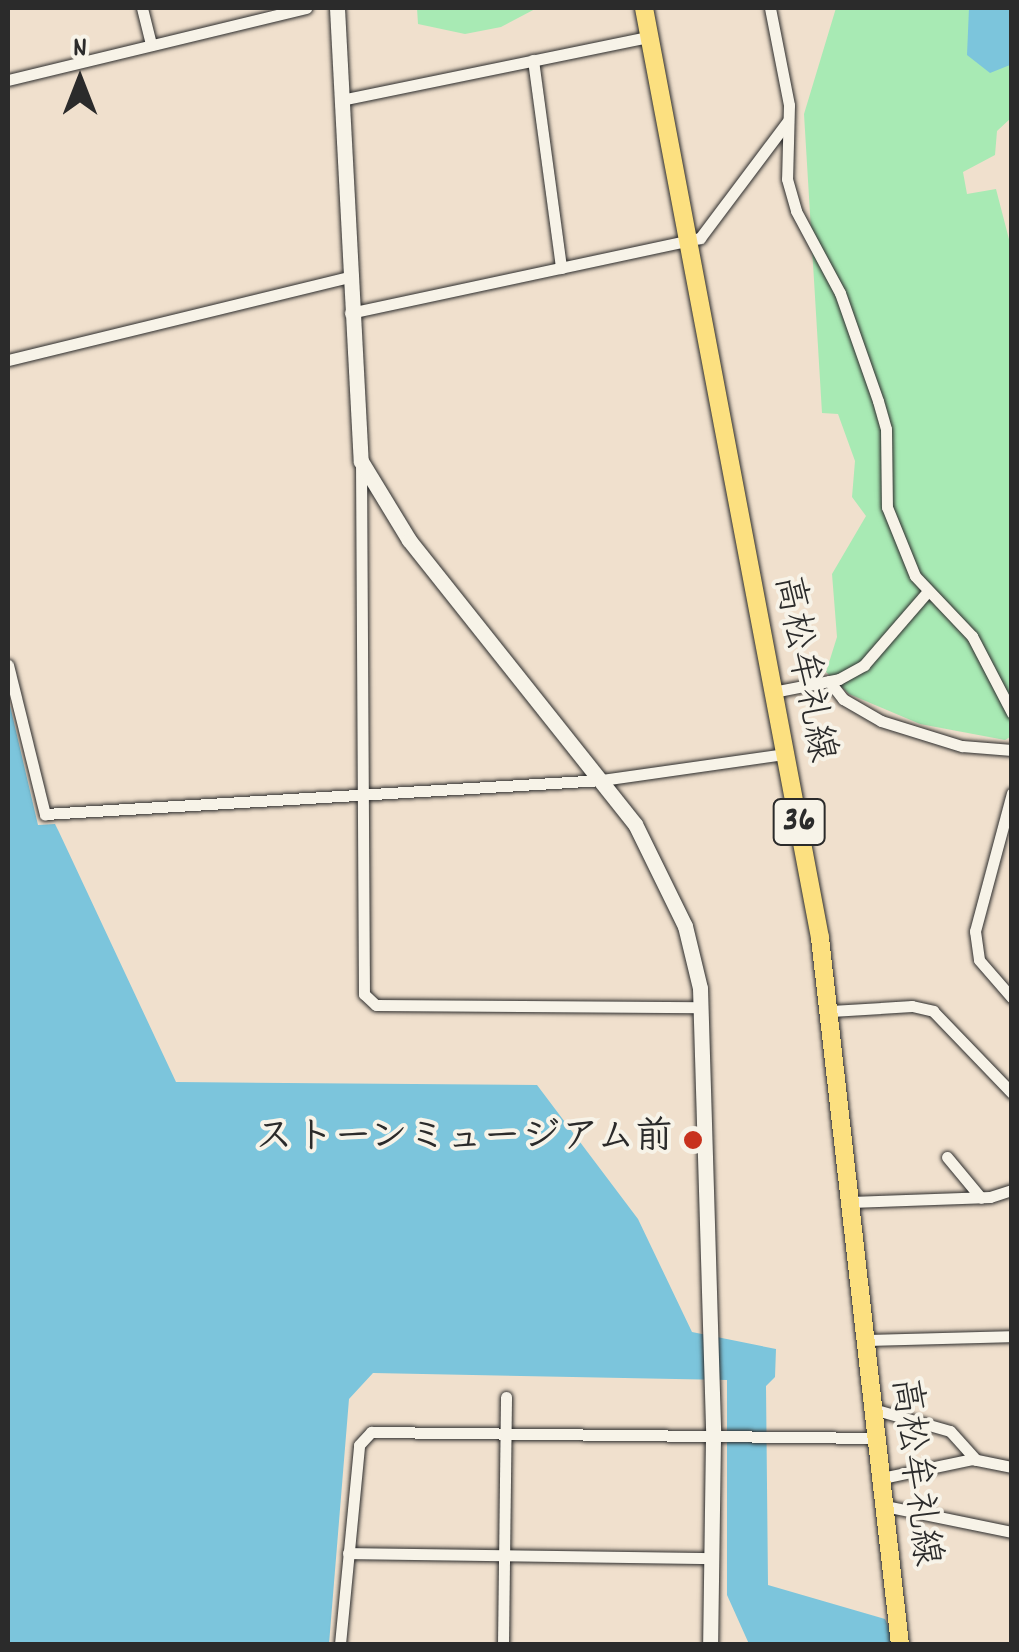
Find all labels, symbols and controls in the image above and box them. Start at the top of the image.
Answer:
north arrow [30,30,130,130]
text: N [73,30,87,70]
street label: 高松牟礼線 [761,571,843,767]
road number: 36 [772,792,826,852]
place label: ストーンミュージアム前 [256,1117,673,1163]
marker: ストーンミュージアム前 [682,1129,704,1151]
street label: 高松牟礼線 [879,1375,947,1569]

